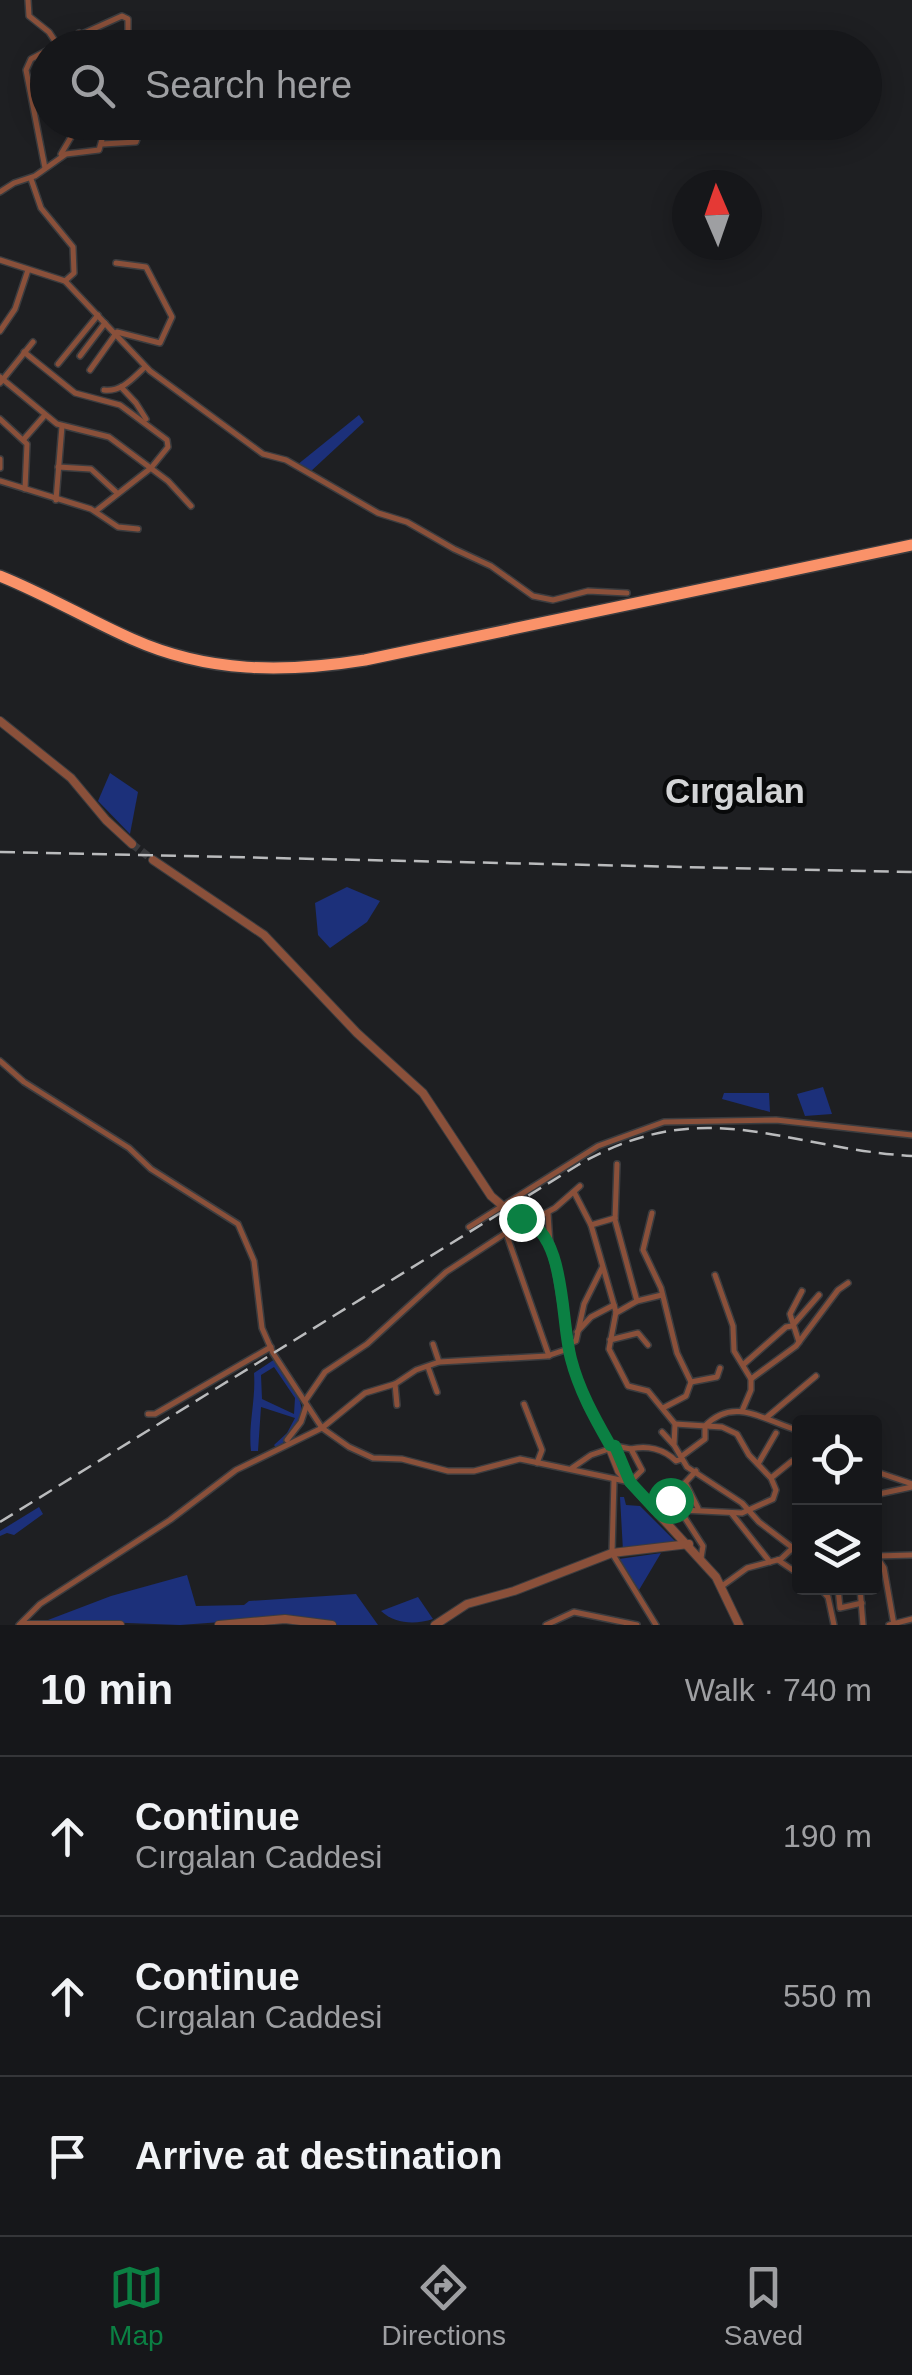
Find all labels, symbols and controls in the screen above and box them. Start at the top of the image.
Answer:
search box [30,30,882,140]
icon: search [65,58,120,113]
text: Search here [145,64,352,106]
north arrow [672,170,762,260]
district label: Cırgalan [665,771,805,810]
route end [499,1196,545,1242]
map controls [792,1415,882,1595]
button: locate [792,1415,882,1505]
route start [648,1478,694,1524]
button: layers [792,1505,882,1595]
text: 10 min [40,1666,173,1713]
text: Walk · 740 m [685,1672,872,1708]
text: Continue [135,1796,300,1838]
icon: ahead [40,1809,95,1864]
text: 190 m [783,1818,872,1854]
text: Cırgalan Caddesi [135,1839,382,1875]
text: Continue [135,1956,300,1998]
icon: ahead [40,1969,95,2024]
text: 550 m [783,1978,872,2014]
text: Cırgalan Caddesi [135,1999,382,2035]
icon: arrive [40,2129,95,2184]
text: Arrive at destination [135,2135,502,2177]
tab: Map [109,2260,164,2352]
tab: Directions [382,2260,506,2352]
tab: Saved [724,2260,803,2352]

